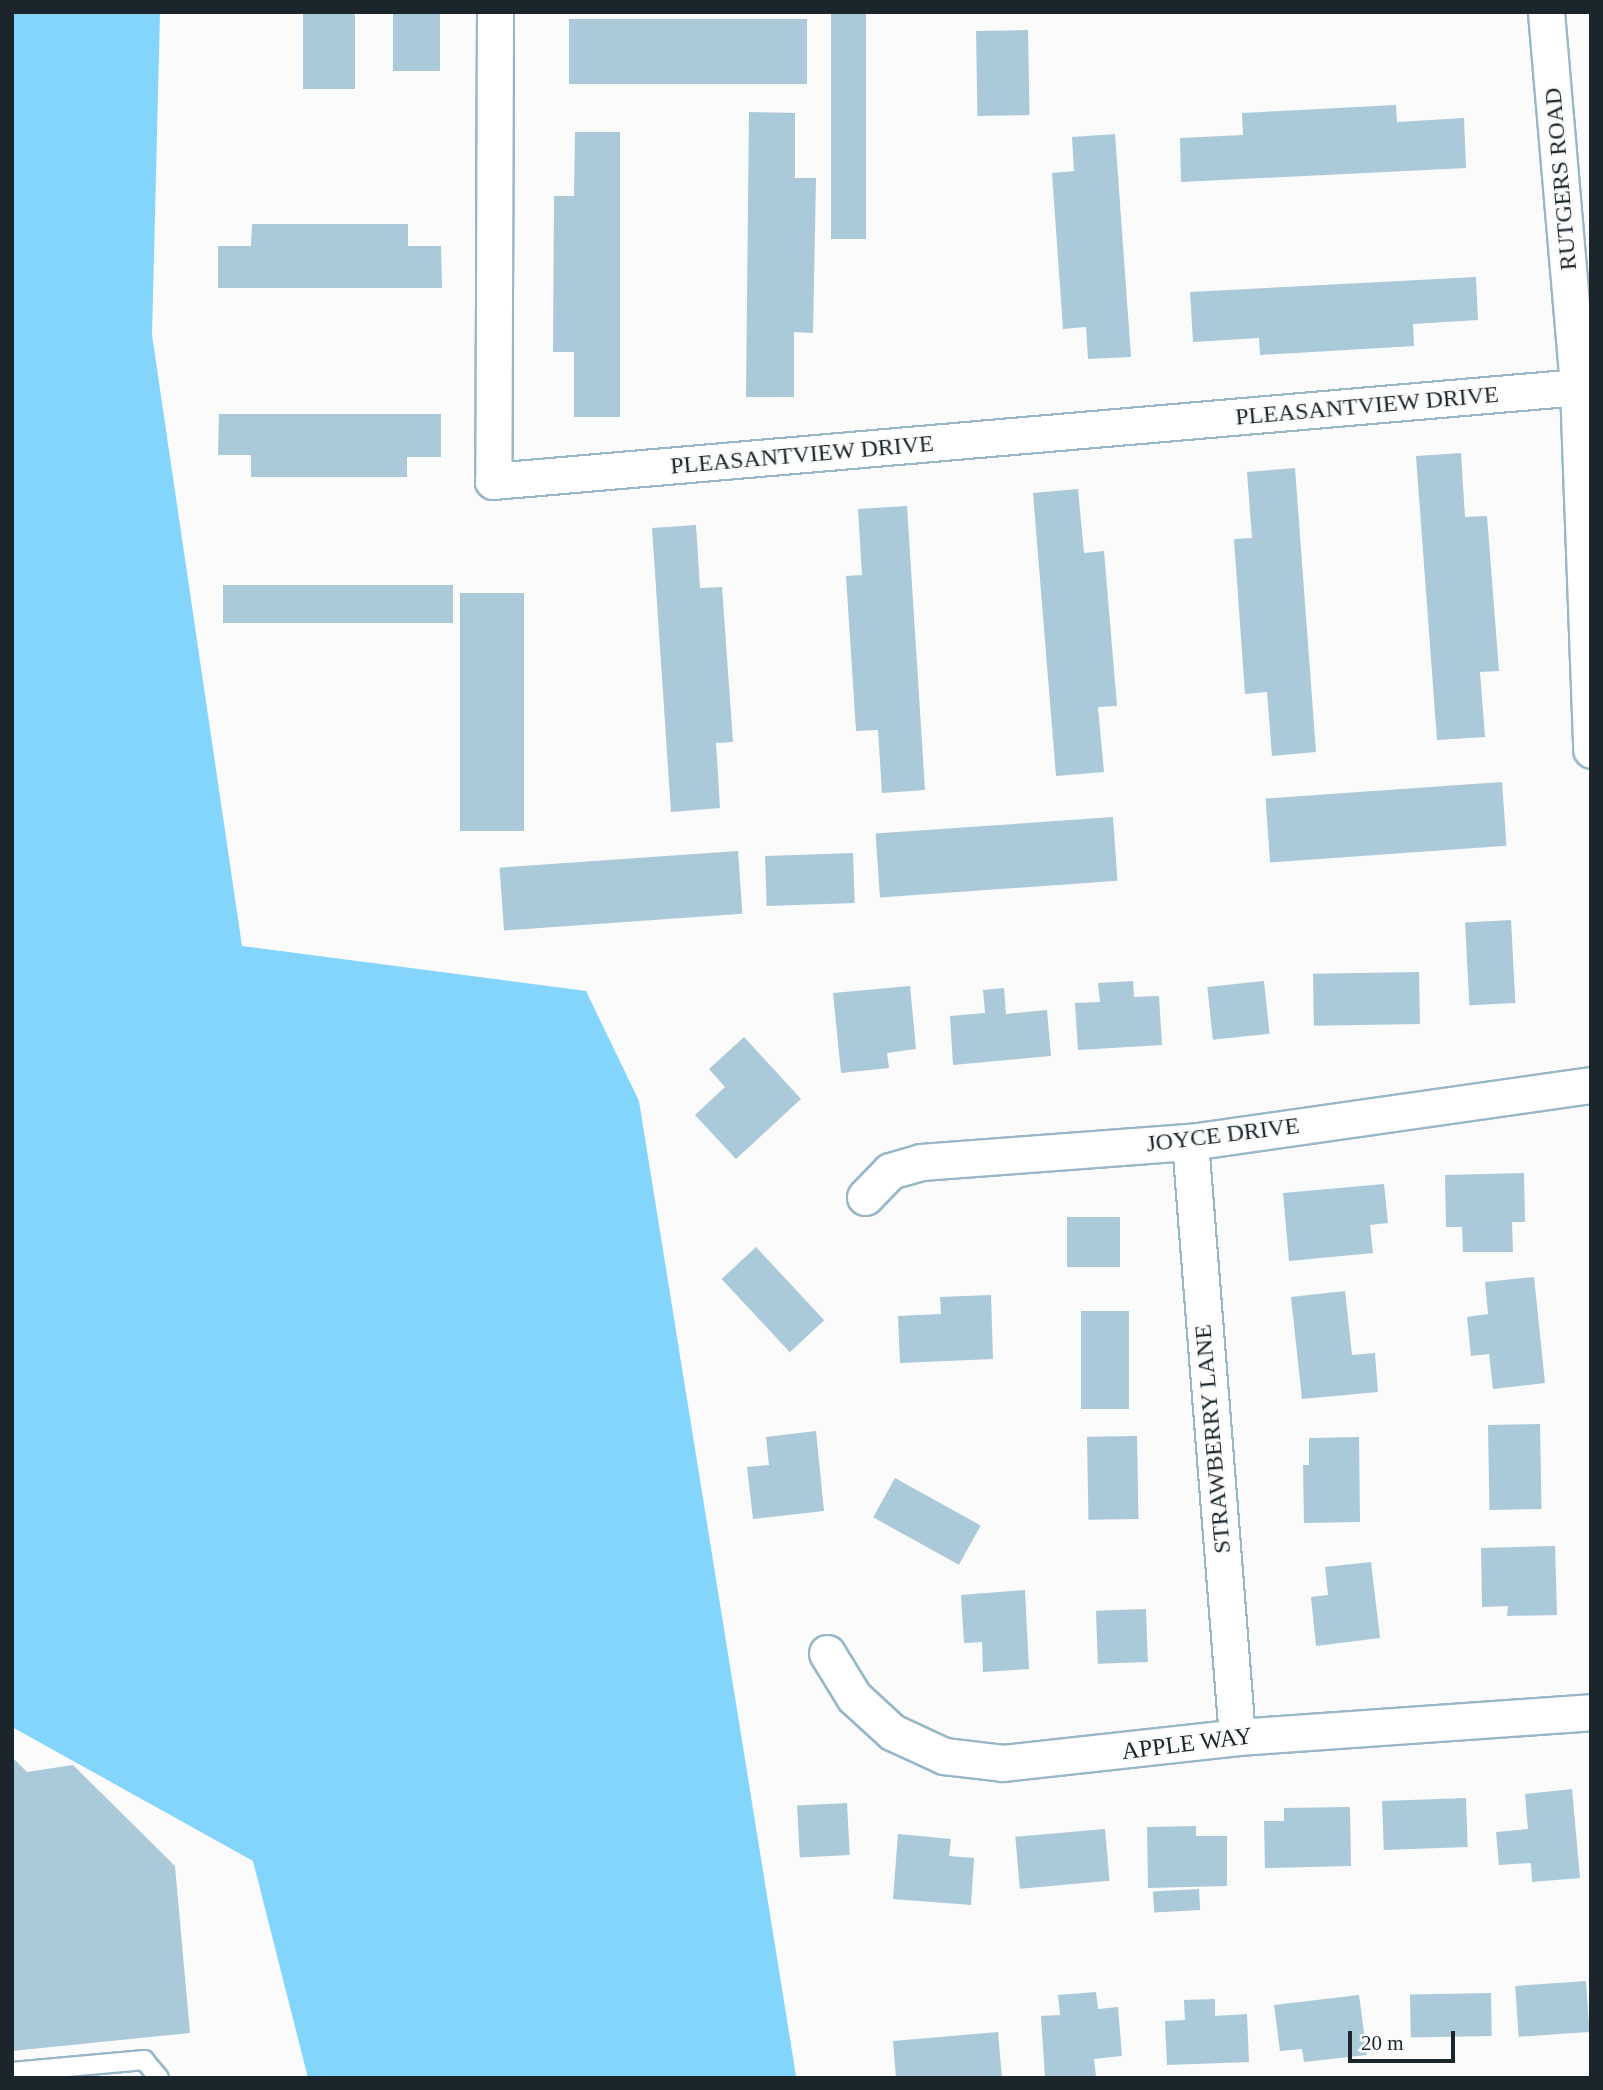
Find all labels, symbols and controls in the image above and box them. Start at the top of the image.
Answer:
street label: RUTGERS ROAD [1539,86,1583,272]
street label: PLEASANTVIEW DRIVE [1234,380,1500,432]
street label: PLEASANTVIEW DRIVE [669,429,935,481]
street label: JOYCE DRIVE [1145,1111,1301,1159]
street label: STRAWBERRY LANE [1189,1323,1237,1555]
street label: APPLE WAY [1120,1722,1254,1766]
scale bar [1351,2016,1458,2060]
text: 20 m [1361,2031,1404,2055]

